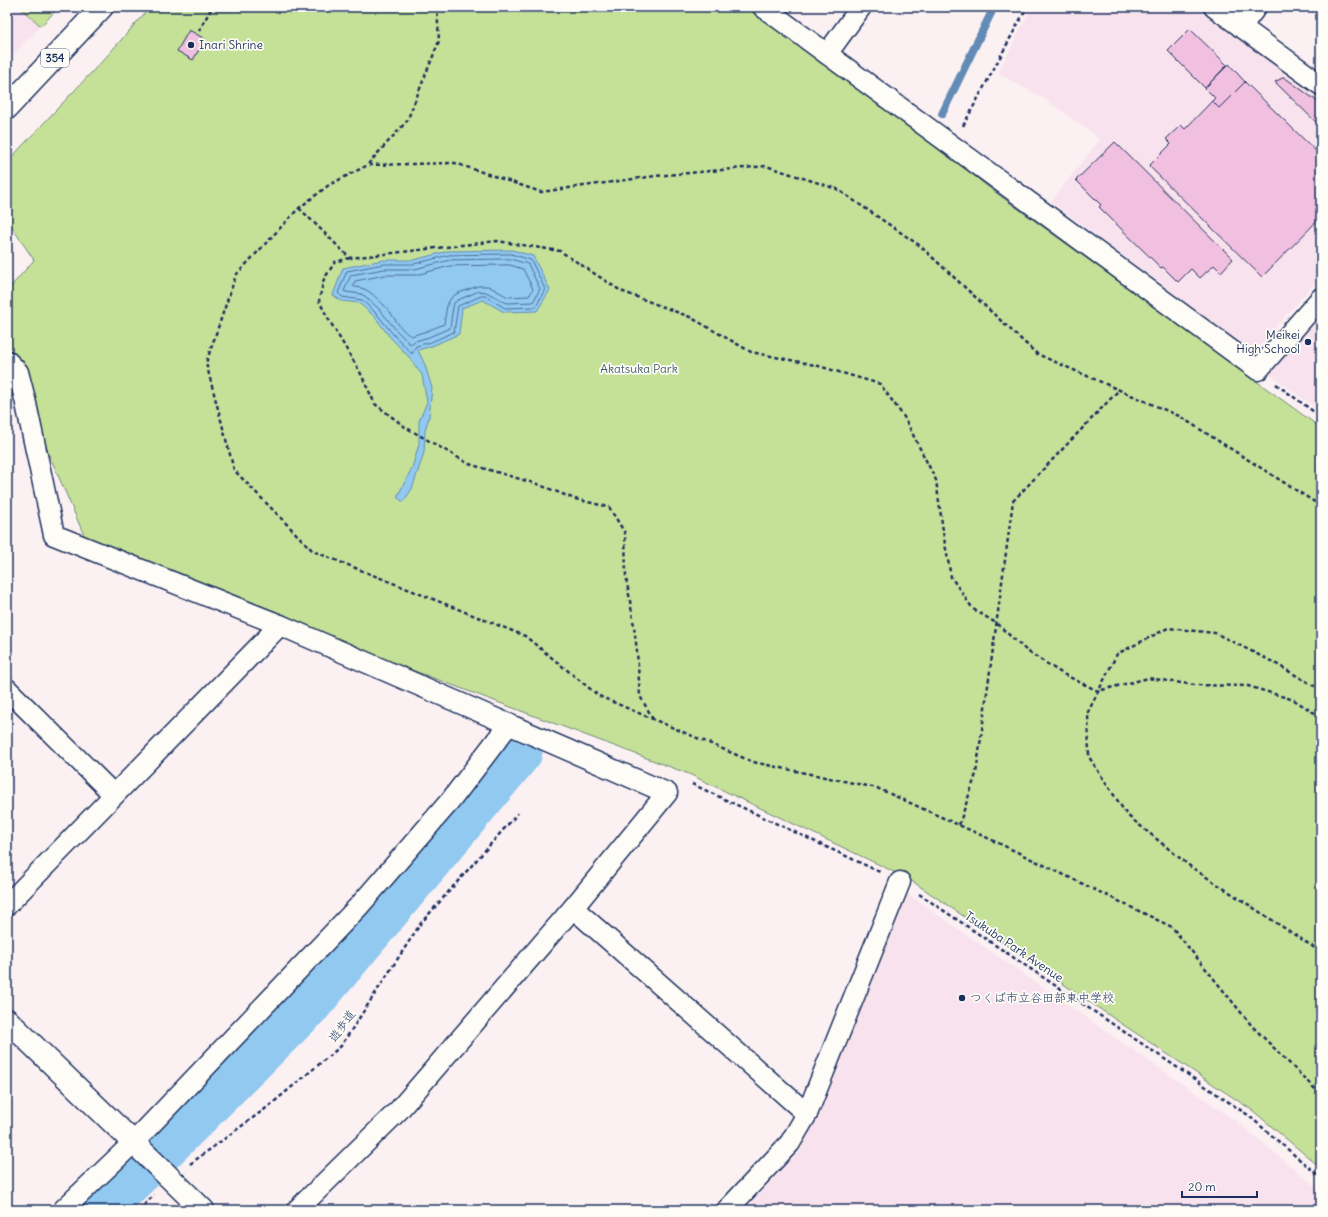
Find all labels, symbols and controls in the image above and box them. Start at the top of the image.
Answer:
place label: Inari Shrine [199,37,263,52]
marker: Inari Shrine [186,40,196,50]
road number: 354 [41,49,69,67]
place label: Meikei High School [1236,327,1300,356]
marker: Meikei High School [1303,337,1313,347]
park label: Akatsuka Park [600,361,678,376]
street label: Tsukuba Park Avenue [962,908,1066,985]
place label: つくば市立谷田部東中学校 [970,990,1114,1005]
marker: つくば市立谷田部東中学校 [957,993,967,1003]
street label: 遊歩道 [325,1007,358,1045]
scale bar [1182,1173,1257,1199]
text: 20 m [1188,1179,1216,1194]

